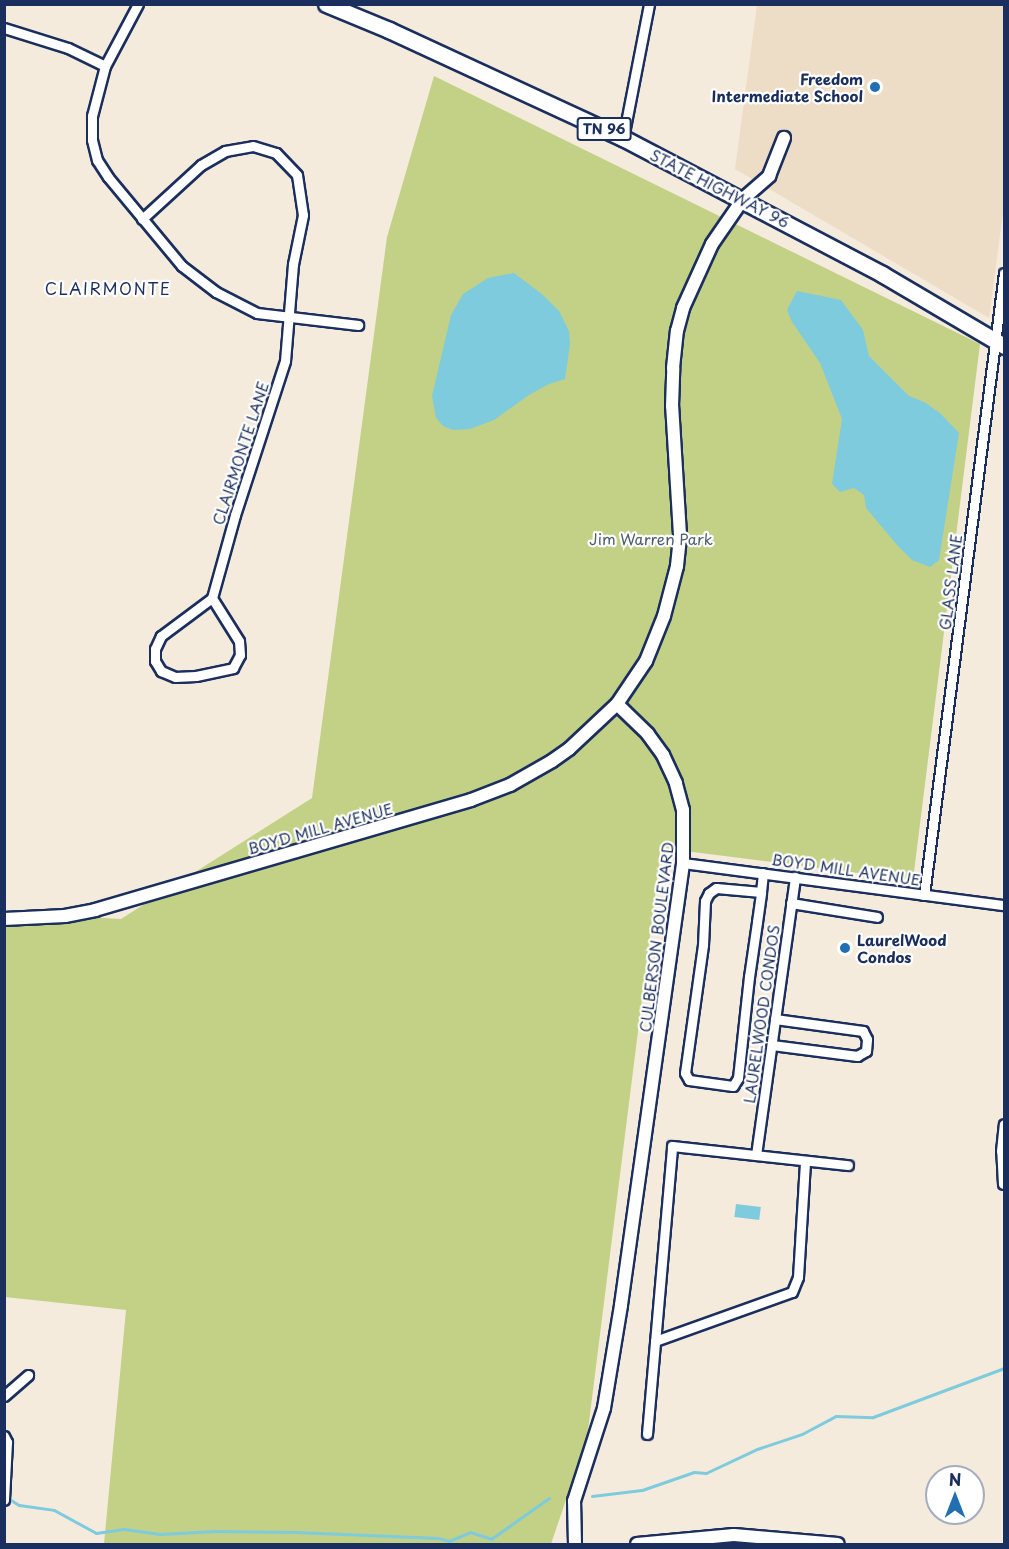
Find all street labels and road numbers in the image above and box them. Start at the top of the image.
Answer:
road number: TN 96 [576,118,632,140]
street label: STATE HIGHWAY 96 [648,145,792,231]
street label: CLAIRMONTE LANE [208,379,272,527]
street label: GLASS LANE [935,533,965,631]
street label: BOYD MILL AVENUE [245,798,395,858]
street label: CULBERSON BOULEVARD [635,841,677,1033]
street label: BOYD MILL AVENUE [770,850,922,888]
street label: LAURELWOOD CONDOS [739,923,783,1105]

